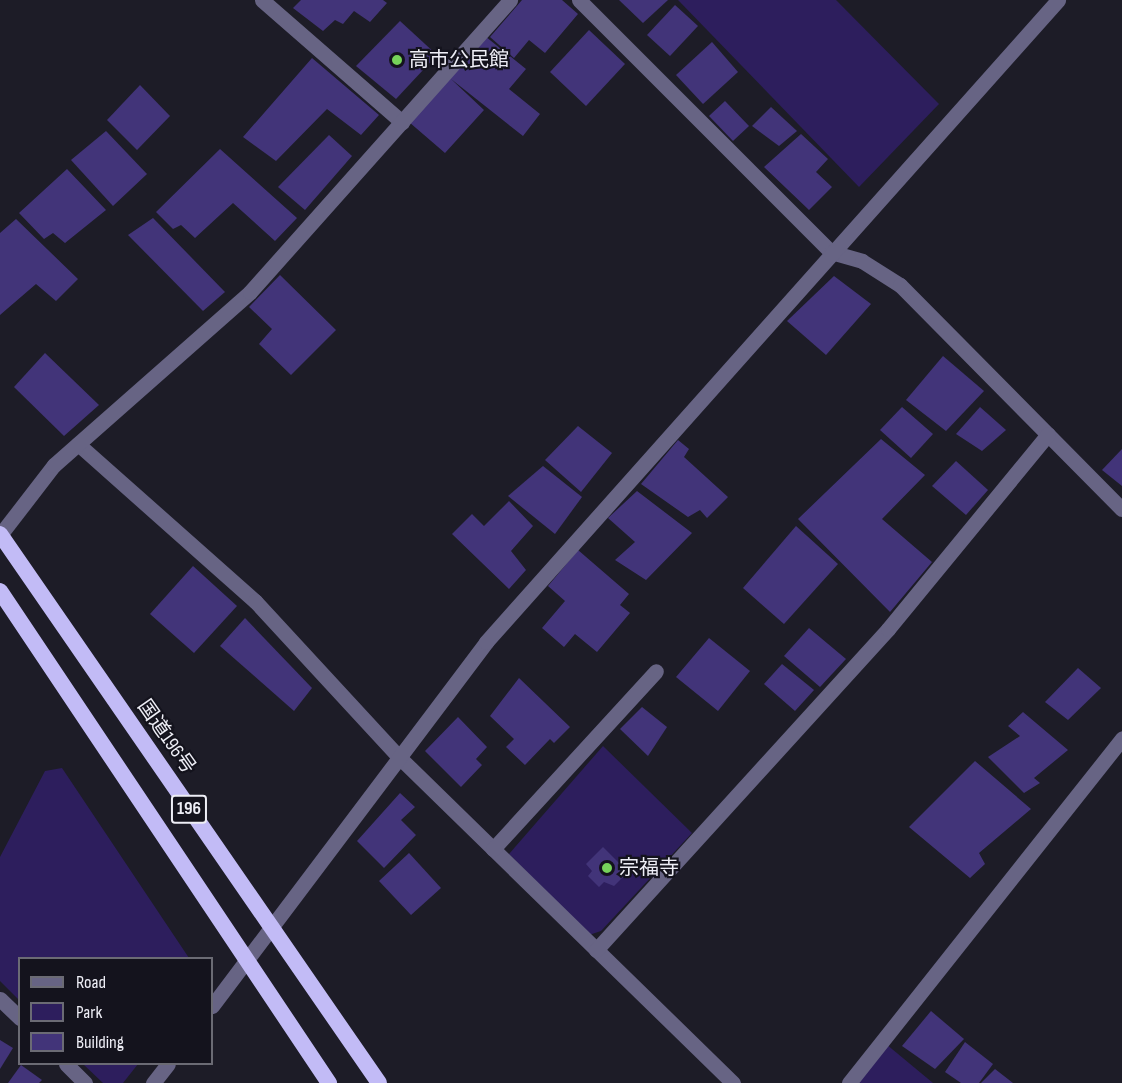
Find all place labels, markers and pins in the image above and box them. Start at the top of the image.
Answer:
place label: 高市公民館 [409,48,509,72]
marker: 高市公民館 [390,53,404,67]
place label: 宗福寺 [619,856,679,880]
marker: 宗福寺 [600,861,614,875]

